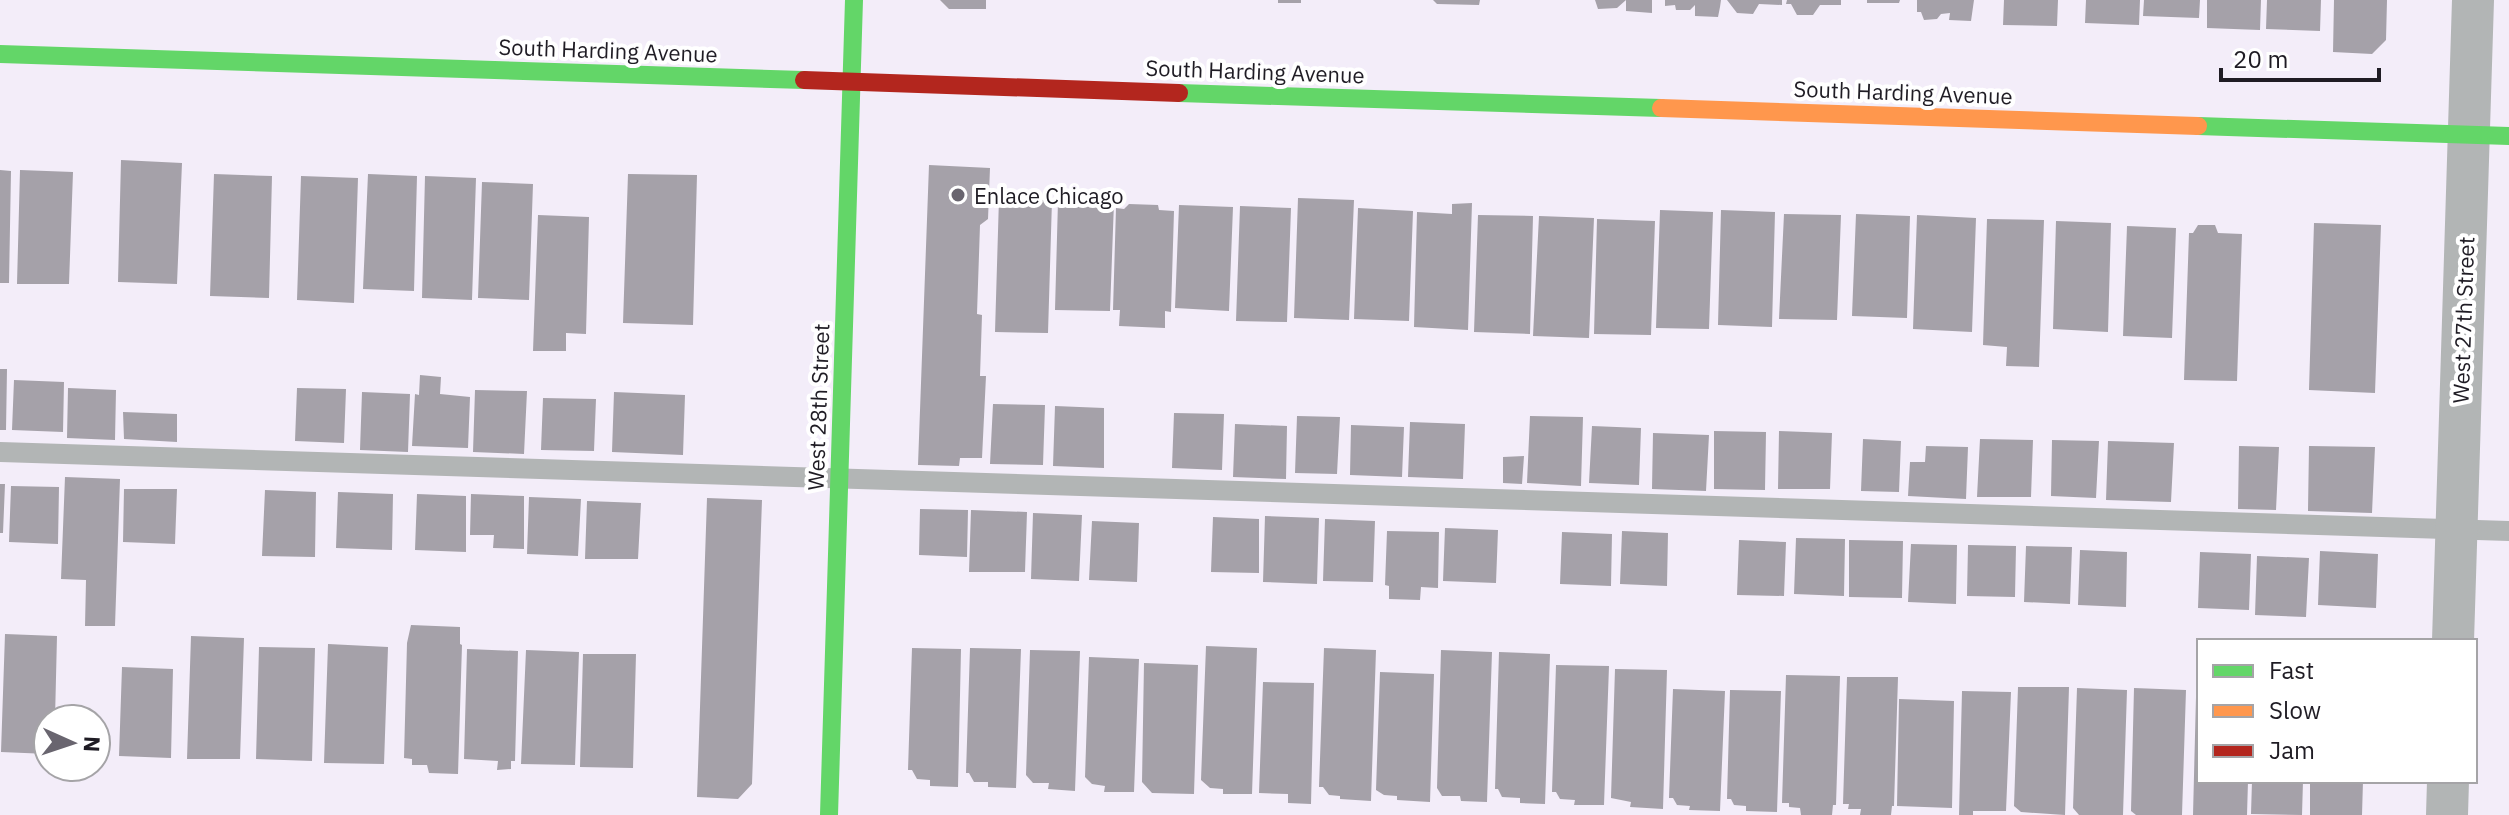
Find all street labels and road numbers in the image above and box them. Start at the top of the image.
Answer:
street label: South Harding Avenue [498,32,718,68]
street label: South Harding Avenue [1145,53,1365,89]
street label: South Harding Avenue [1793,74,2013,110]
street label: West 27th Street [2446,236,2480,404]
street label: West 28th Street [801,323,835,491]

